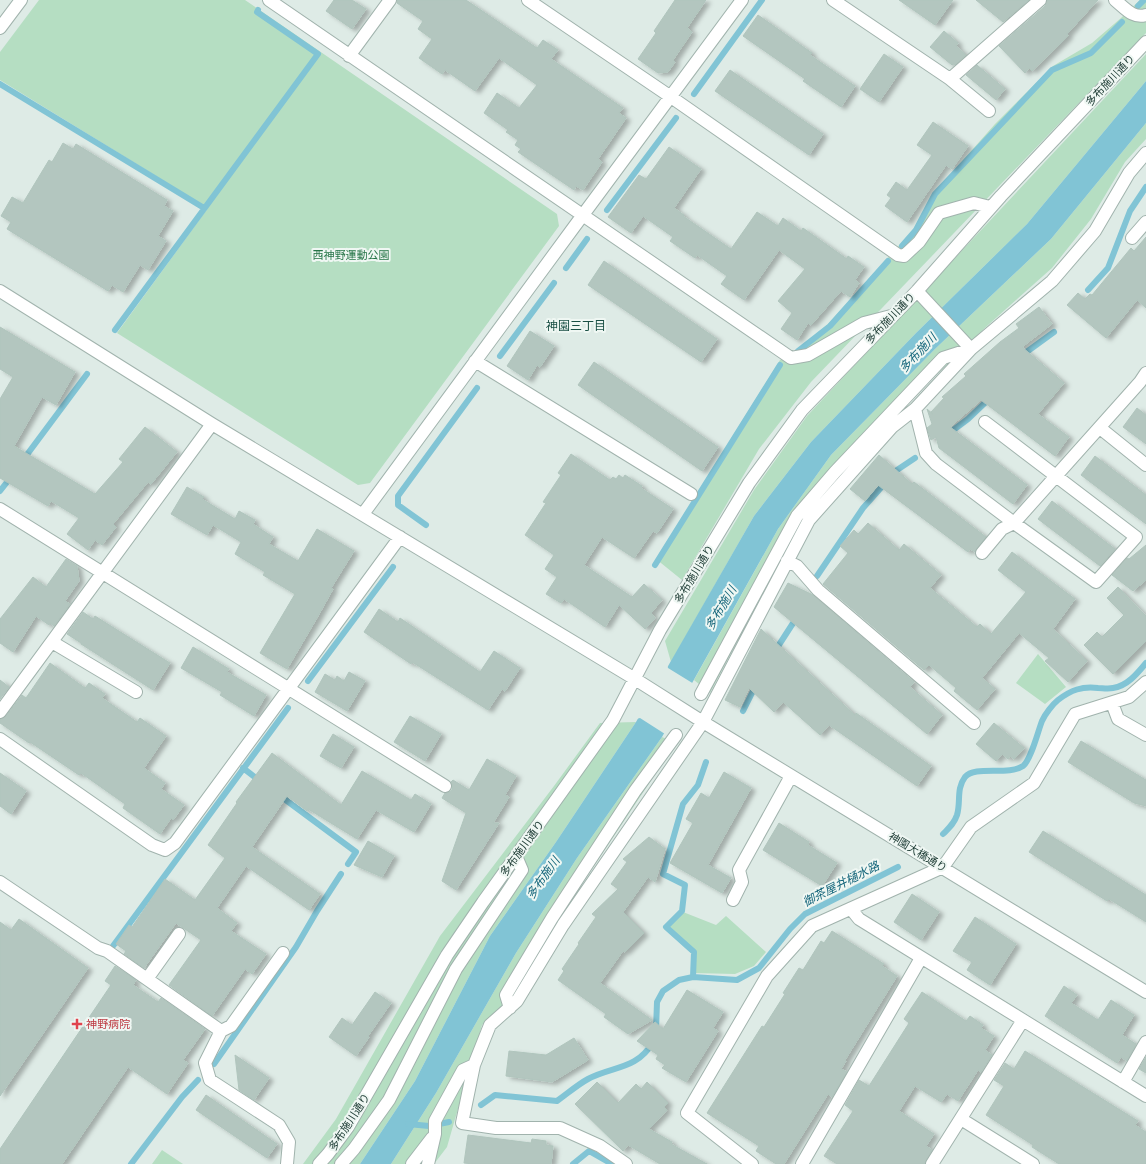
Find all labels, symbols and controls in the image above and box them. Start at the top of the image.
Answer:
street label: 多布施川通り [1083,52,1138,109]
park label: 西神野運動公園 [313,249,390,262]
street label: 多布施川通り [863,290,918,347]
district label: 神園三丁目 [546,319,606,333]
water label: 多布施川 [897,329,941,375]
street label: 多布施川通り [672,543,717,606]
water label: 多布施川 [703,582,740,632]
street label: 多布施川通り [497,817,547,879]
street label: 神園大橋通り [886,830,949,875]
water label: 多布施川 [523,854,563,902]
water label: 御茶屋井樋水路 [800,858,882,909]
marker: 神野病院 [71,1018,83,1030]
place label: 神野病院 [86,1018,130,1031]
street label: 多布施川通り [326,1091,373,1153]

